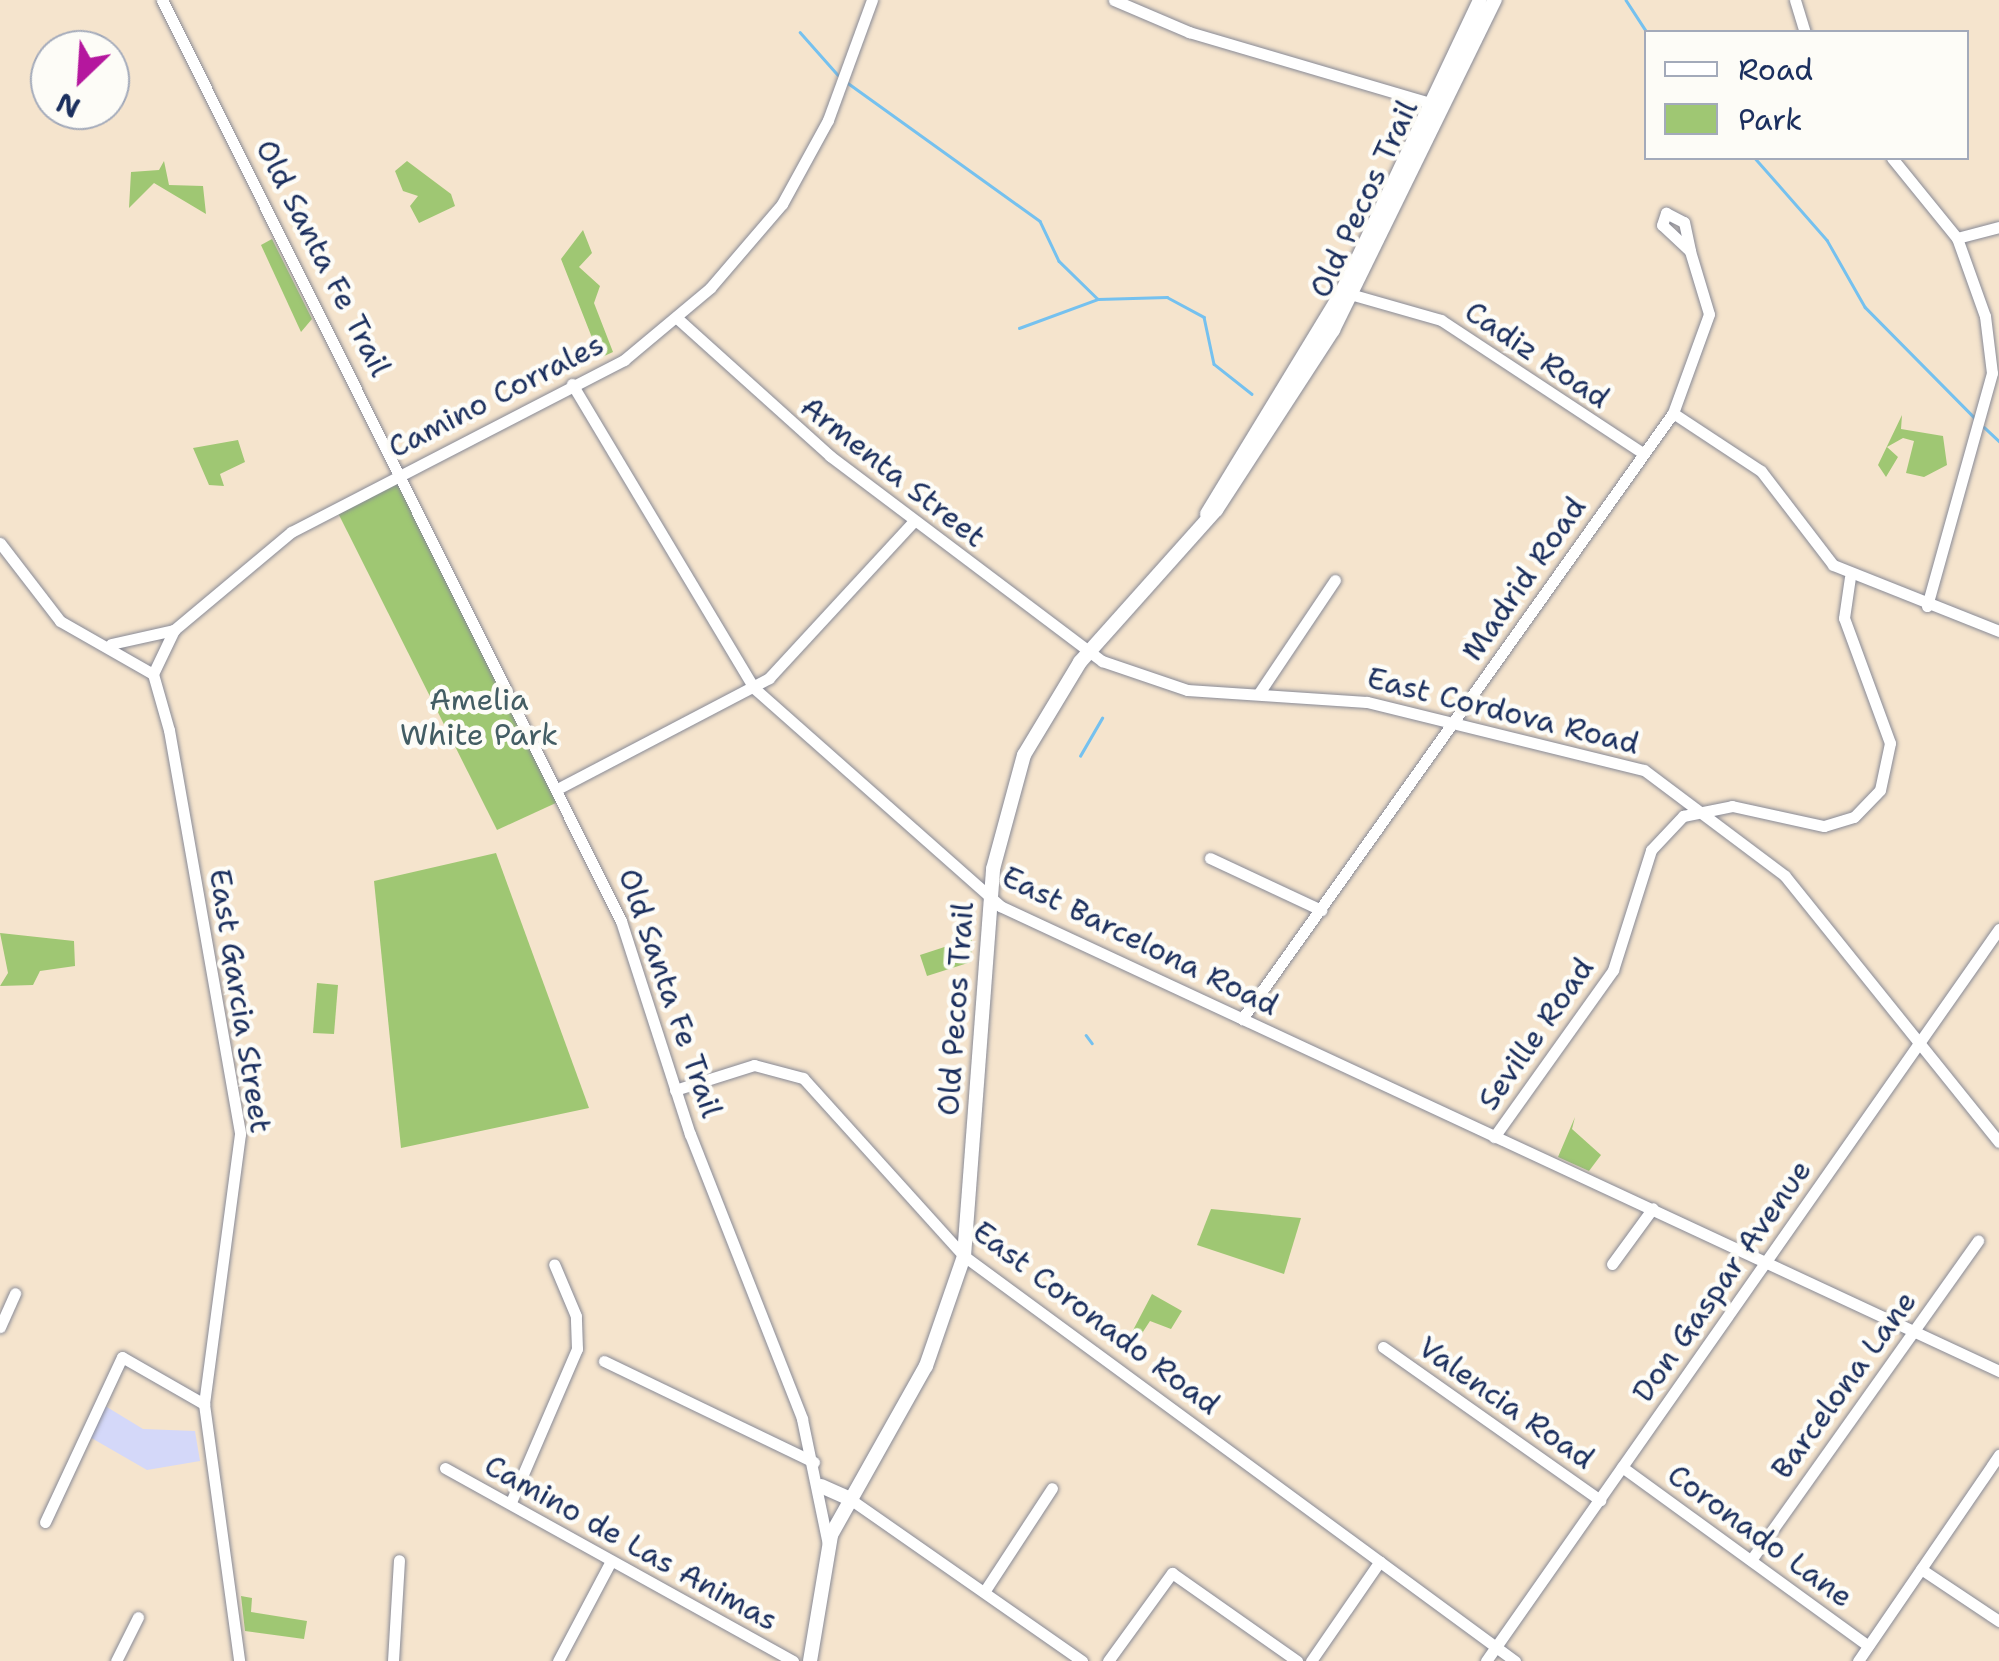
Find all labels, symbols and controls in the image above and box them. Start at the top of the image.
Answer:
north arrow [30,30,130,130]
legend [1644,30,1969,160]
text: Road [1738,49,1813,90]
text: N [50,83,86,127]
street label: Old Pecos Trail [1302,94,1426,304]
text: Park [1738,99,1802,140]
street label: Old Santa Fe Trail [248,134,398,382]
street label: Cadiz Road [1458,293,1616,417]
street label: Camino Corrales [382,326,610,466]
street label: Armenta Street [793,389,993,555]
street label: Madrid Road [1454,490,1594,668]
street label: East Cordova Road [1363,660,1643,762]
park label: Amelia White Park [400,682,558,752]
street label: East Barcelona Road [996,858,1284,1024]
street label: Old Santa Fe Trail [611,864,729,1122]
street label: East Garcia Street [201,866,279,1136]
street label: Old Pecos Trail [931,901,981,1117]
street label: Seville Road [1470,951,1602,1117]
street label: Don Gaspar Avenue [1625,1153,1819,1409]
street label: East Coronado Road [965,1213,1227,1423]
street label: Barcelona Lane [1764,1284,1924,1486]
street label: Valencia Road [1411,1329,1601,1477]
street label: Camino de Las Animas [478,1447,784,1639]
street label: Coronado Lane [1660,1457,1860,1615]

